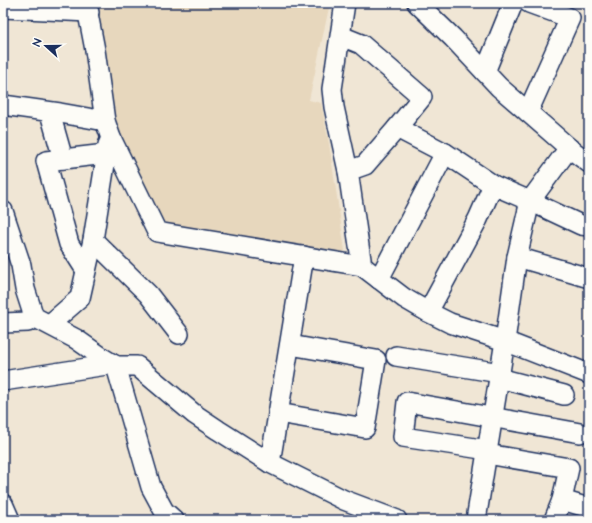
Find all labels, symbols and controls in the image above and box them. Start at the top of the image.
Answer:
north arrow [26,26,66,66]
text: N [29,37,45,49]

